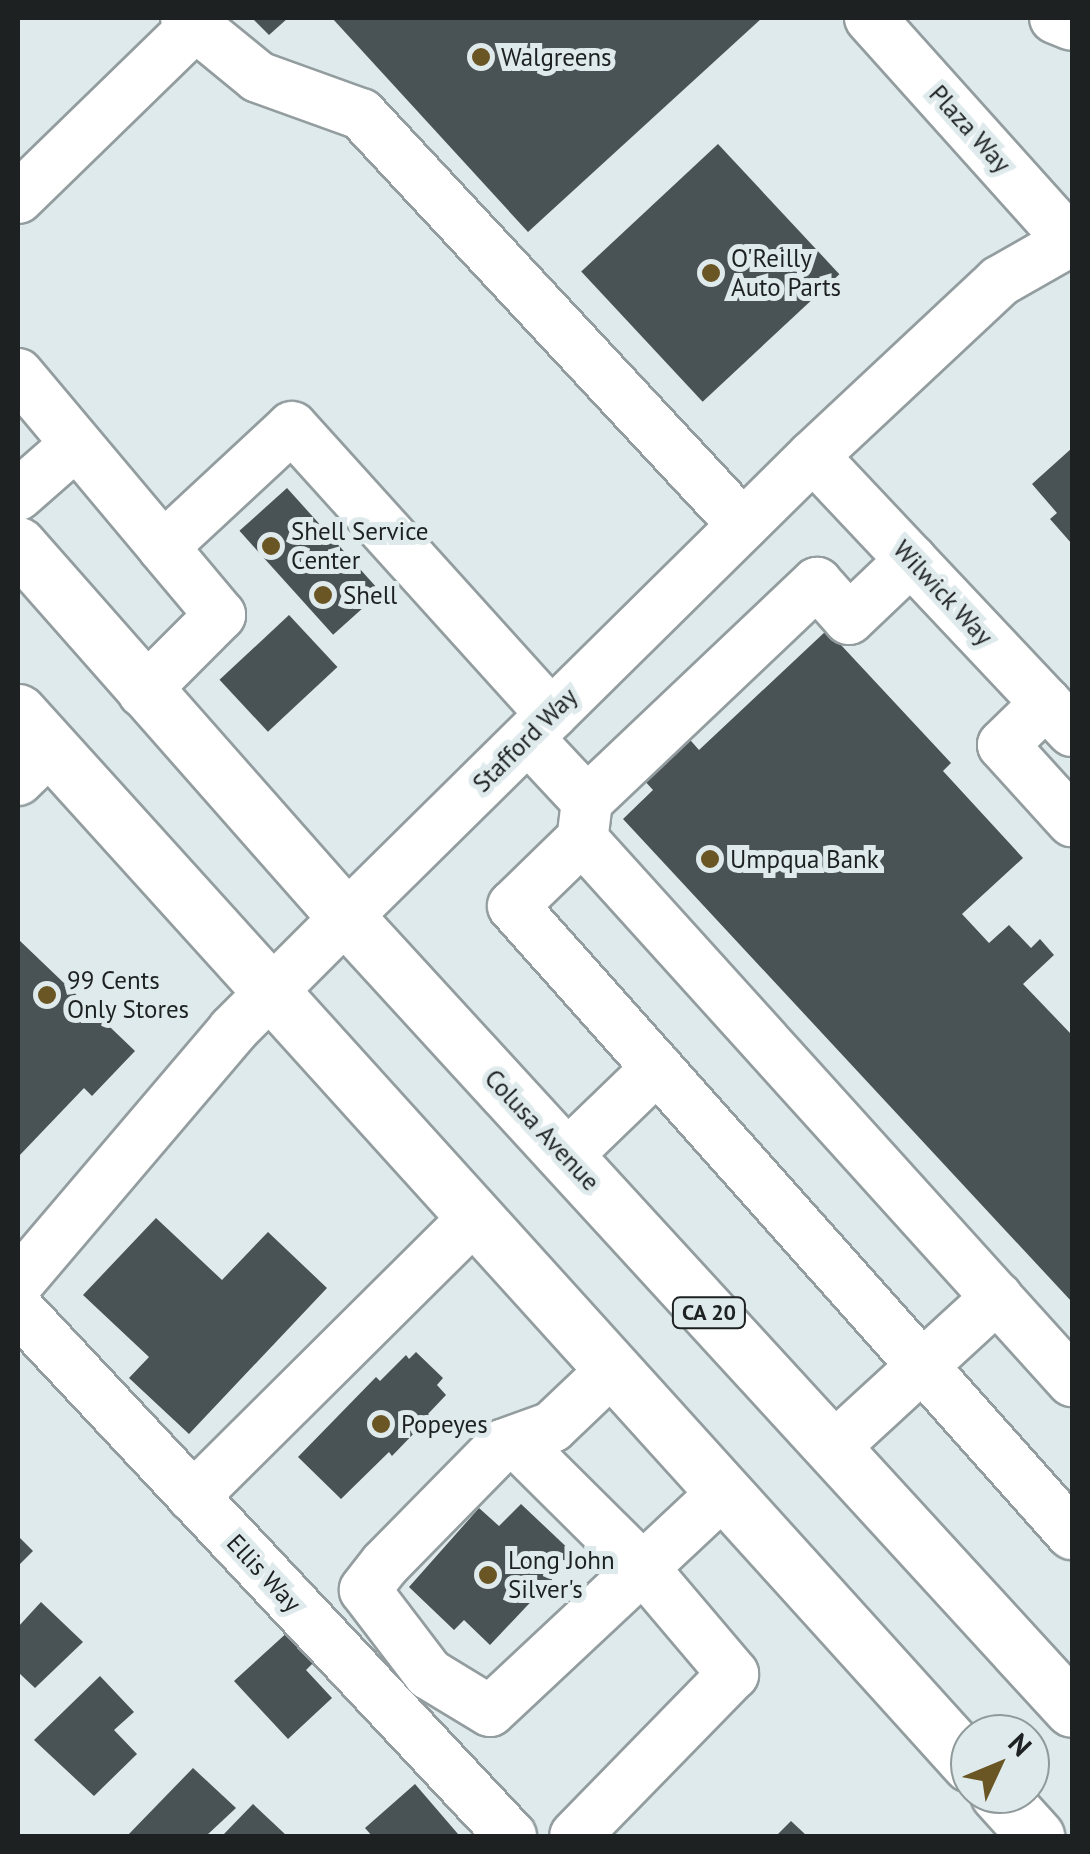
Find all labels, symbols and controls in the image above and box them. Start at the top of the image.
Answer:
place label: Walgreens [501,42,612,72]
marker: Walgreens [470,46,492,68]
street label: Plaza Way [923,79,1017,179]
place label: O'Reilly Auto Parts [731,244,841,303]
marker: O'Reilly Auto Parts [700,262,722,284]
place label: Shell Service Center [291,517,429,576]
street label: Wilwick Way [887,534,999,652]
marker: Shell Service Center [260,535,282,557]
place label: Shell [343,580,397,610]
marker: Shell [312,584,334,606]
street label: Stafford Way [466,681,584,799]
place label: Umpqua Bank [730,844,879,874]
marker: Umpqua Bank [699,848,721,870]
place label: 99 Cents Only Stores [67,966,190,1025]
marker: 99 Cents Only Stores [36,984,58,1006]
street label: Colusa Avenue [478,1063,606,1197]
road number: CA 20 [669,1296,749,1330]
place label: Popeyes [401,1409,488,1439]
marker: Popeyes [370,1413,392,1435]
street label: Ellis Way [220,1528,308,1618]
place label: Long John Silver's [508,1546,615,1605]
marker: Long John Silver's [477,1564,499,1586]
north arrow [950,1714,1050,1814]
text: N [1001,1725,1040,1764]

